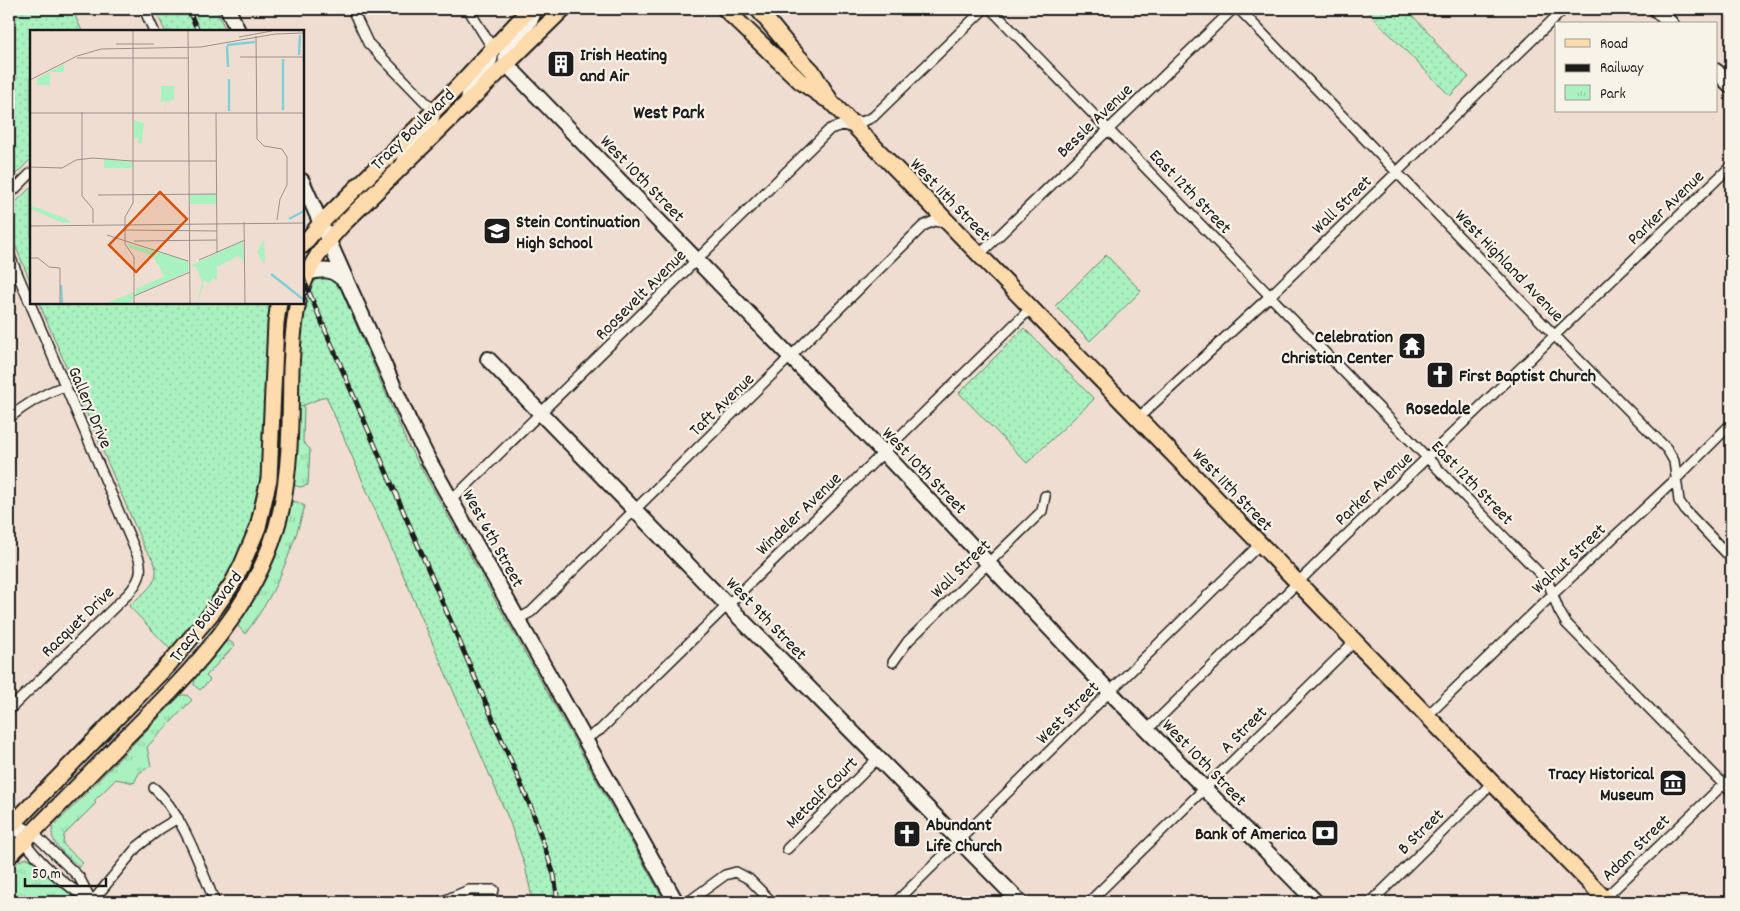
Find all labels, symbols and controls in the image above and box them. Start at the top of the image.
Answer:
legend [1555,22,1718,112]
inset map [30,30,304,304]
text: Road [1600,34,1628,56]
place label: Irish Heating and Air [580,44,667,90]
building icon: Irish Heating and Air [546,49,576,79]
text: Railway [1600,58,1644,80]
street label: Bessle Avenue [1052,79,1139,165]
street label: Tracy Boulevard [366,84,461,177]
text: Park [1600,84,1626,106]
district label: West Park [633,101,705,128]
street label: West 10th Street [593,130,690,229]
street label: East 12th Street [1142,145,1236,241]
street label: West 11th Street [903,153,996,248]
street label: Parker Avenue [1623,165,1711,252]
street label: Wall Street [1307,170,1379,241]
street label: West Highland Avenue [1448,205,1569,329]
place label: Stein Continuation High School [516,211,640,257]
school or university icon: Stein Continuation High School [482,216,512,246]
street label: Roosevelt Avenue [590,244,693,347]
place label: Celebration Christian Center [1281,326,1393,372]
temple icon: Celebration Christian Center [1397,331,1427,361]
church icon: First Baptist Church [1425,360,1455,390]
street label: Gallery Drive [60,363,117,453]
place label: First Baptist Church [1459,365,1596,390]
street label: Taft Avenue [685,368,761,443]
district label: Rosedale [1406,397,1470,424]
street label: West 10th Street [875,422,972,521]
street label: East 12th Street [1424,436,1518,532]
street label: West 11th Street [1185,443,1278,538]
street label: Parker Avenue [1330,447,1419,533]
street label: Windeler Avenue [751,467,848,562]
street label: West 6th Street [455,486,529,593]
street label: Walnut Street [1527,519,1613,601]
street label: Wall Street [926,534,998,605]
street label: Tracy Boulevard [164,567,250,668]
street label: West 9th Street [719,572,812,667]
street label: Racquet Drive [36,581,121,664]
street label: West Street [1032,676,1106,751]
street label: A Street [1216,701,1274,760]
street label: West 10th Street [1155,714,1252,813]
street label: Metcalf Court [781,752,865,836]
place label: Tracy Historical Museum [1548,763,1655,809]
museum icon: Tracy Historical Museum [1658,768,1688,798]
street label: B Street [1393,804,1451,861]
street label: Adam Street [1597,809,1677,888]
place label: Abundant Life Church [926,814,1002,860]
bank icon: Bank of America [1310,818,1340,848]
church icon: Abundant Life Church [892,819,922,849]
place label: Bank of America [1195,823,1307,848]
scale bar [25,856,106,888]
text: 50 m [32,864,61,886]

